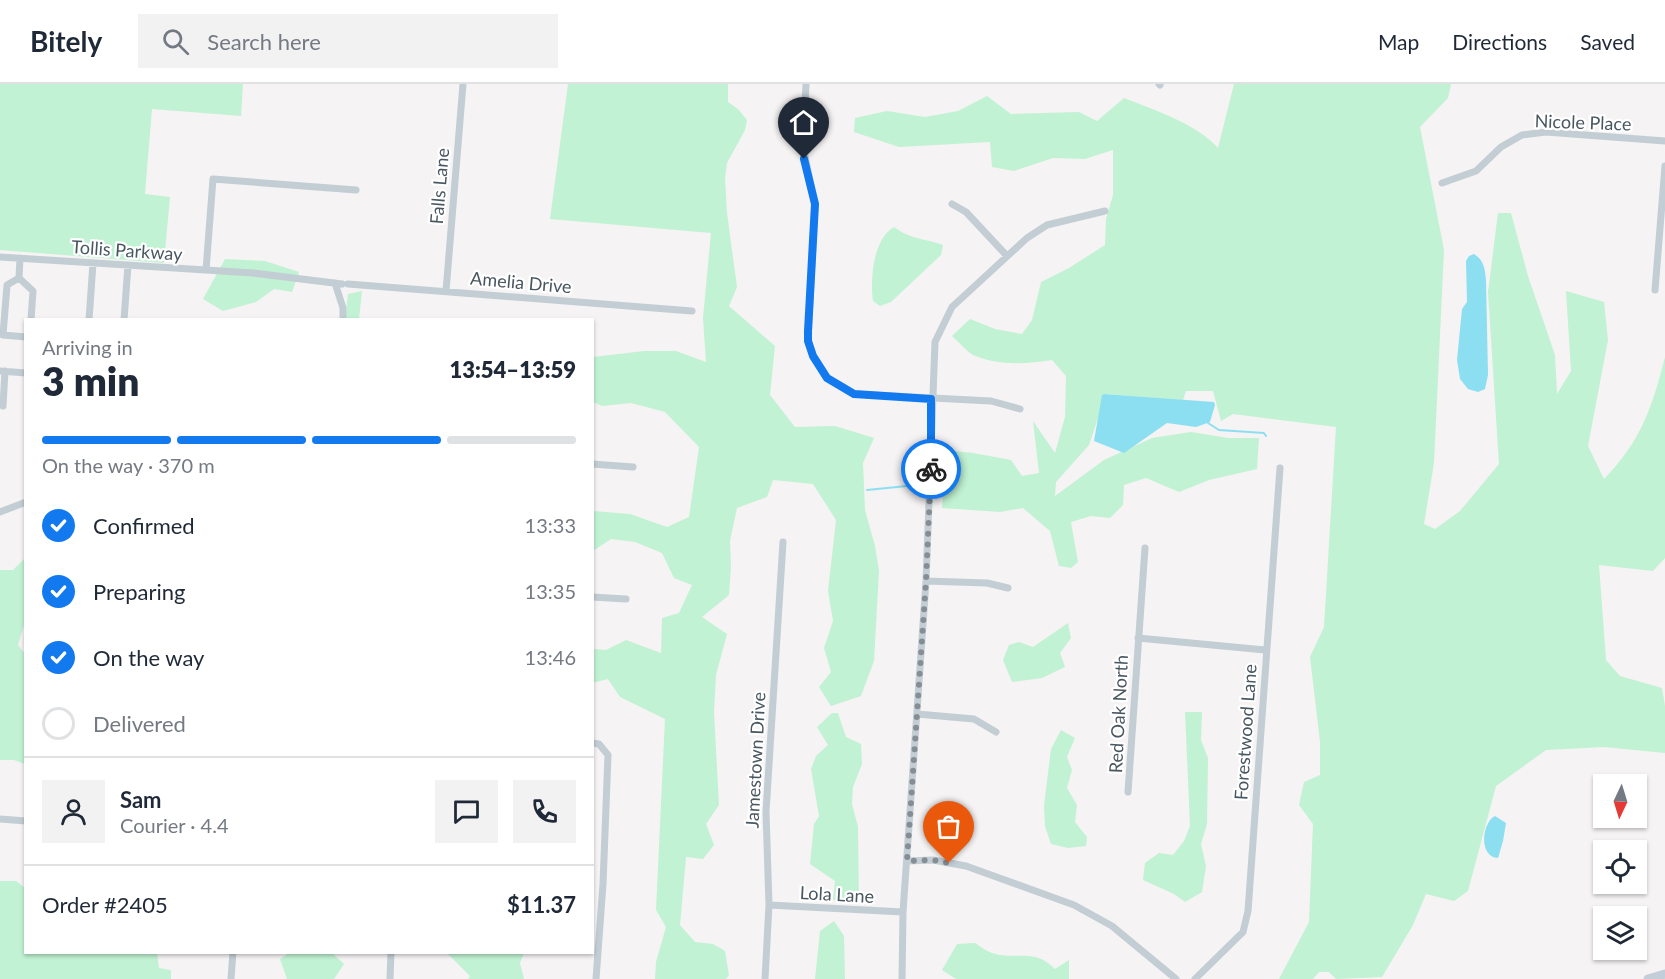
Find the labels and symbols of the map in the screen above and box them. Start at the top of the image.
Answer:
pin [778,97,829,159]
street label: Nicole Place [1534,109,1632,135]
street label: Falls Lane [425,147,453,225]
street label: Tollis Parkway [71,235,184,265]
street label: Amelia Drive [469,267,573,297]
courier [901,439,961,499]
street label: Red Oak North [1104,654,1132,774]
street label: Forestwood Lane [1229,663,1261,801]
street label: Jamestown Drive [740,691,770,829]
north arrow [1593,774,1647,828]
pin [923,801,974,863]
street label: Lola Lane [799,881,875,907]

